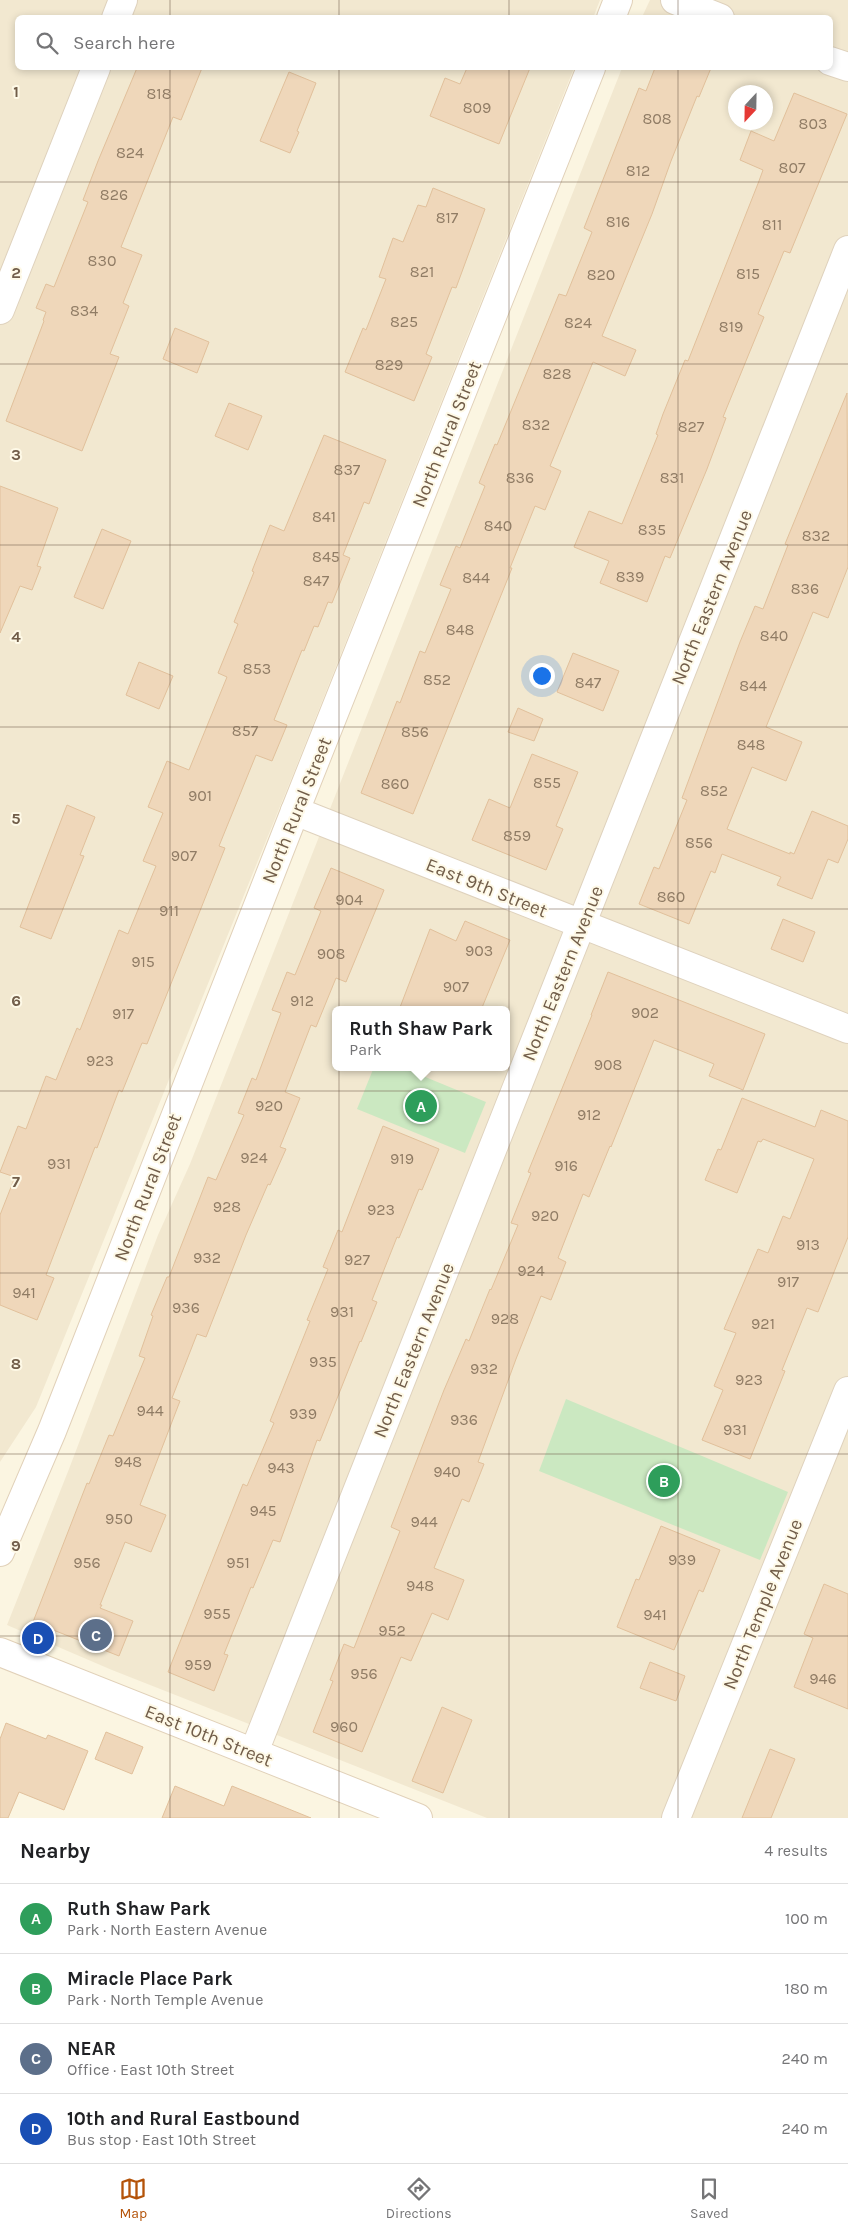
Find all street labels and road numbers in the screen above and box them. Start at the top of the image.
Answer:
street label: North Rural Street [408,358,486,511]
street label: North Eastern Avenue [667,507,757,688]
street label: North Rural Street [258,734,336,887]
street label: East 9th Street [423,854,551,922]
street label: North Eastern Avenue [518,883,608,1064]
street label: North Rural Street [110,1111,186,1264]
street label: North Eastern Avenue [369,1260,459,1441]
street label: North Temple Avenue [719,1516,807,1693]
street label: East 10th Street [142,1700,276,1772]

